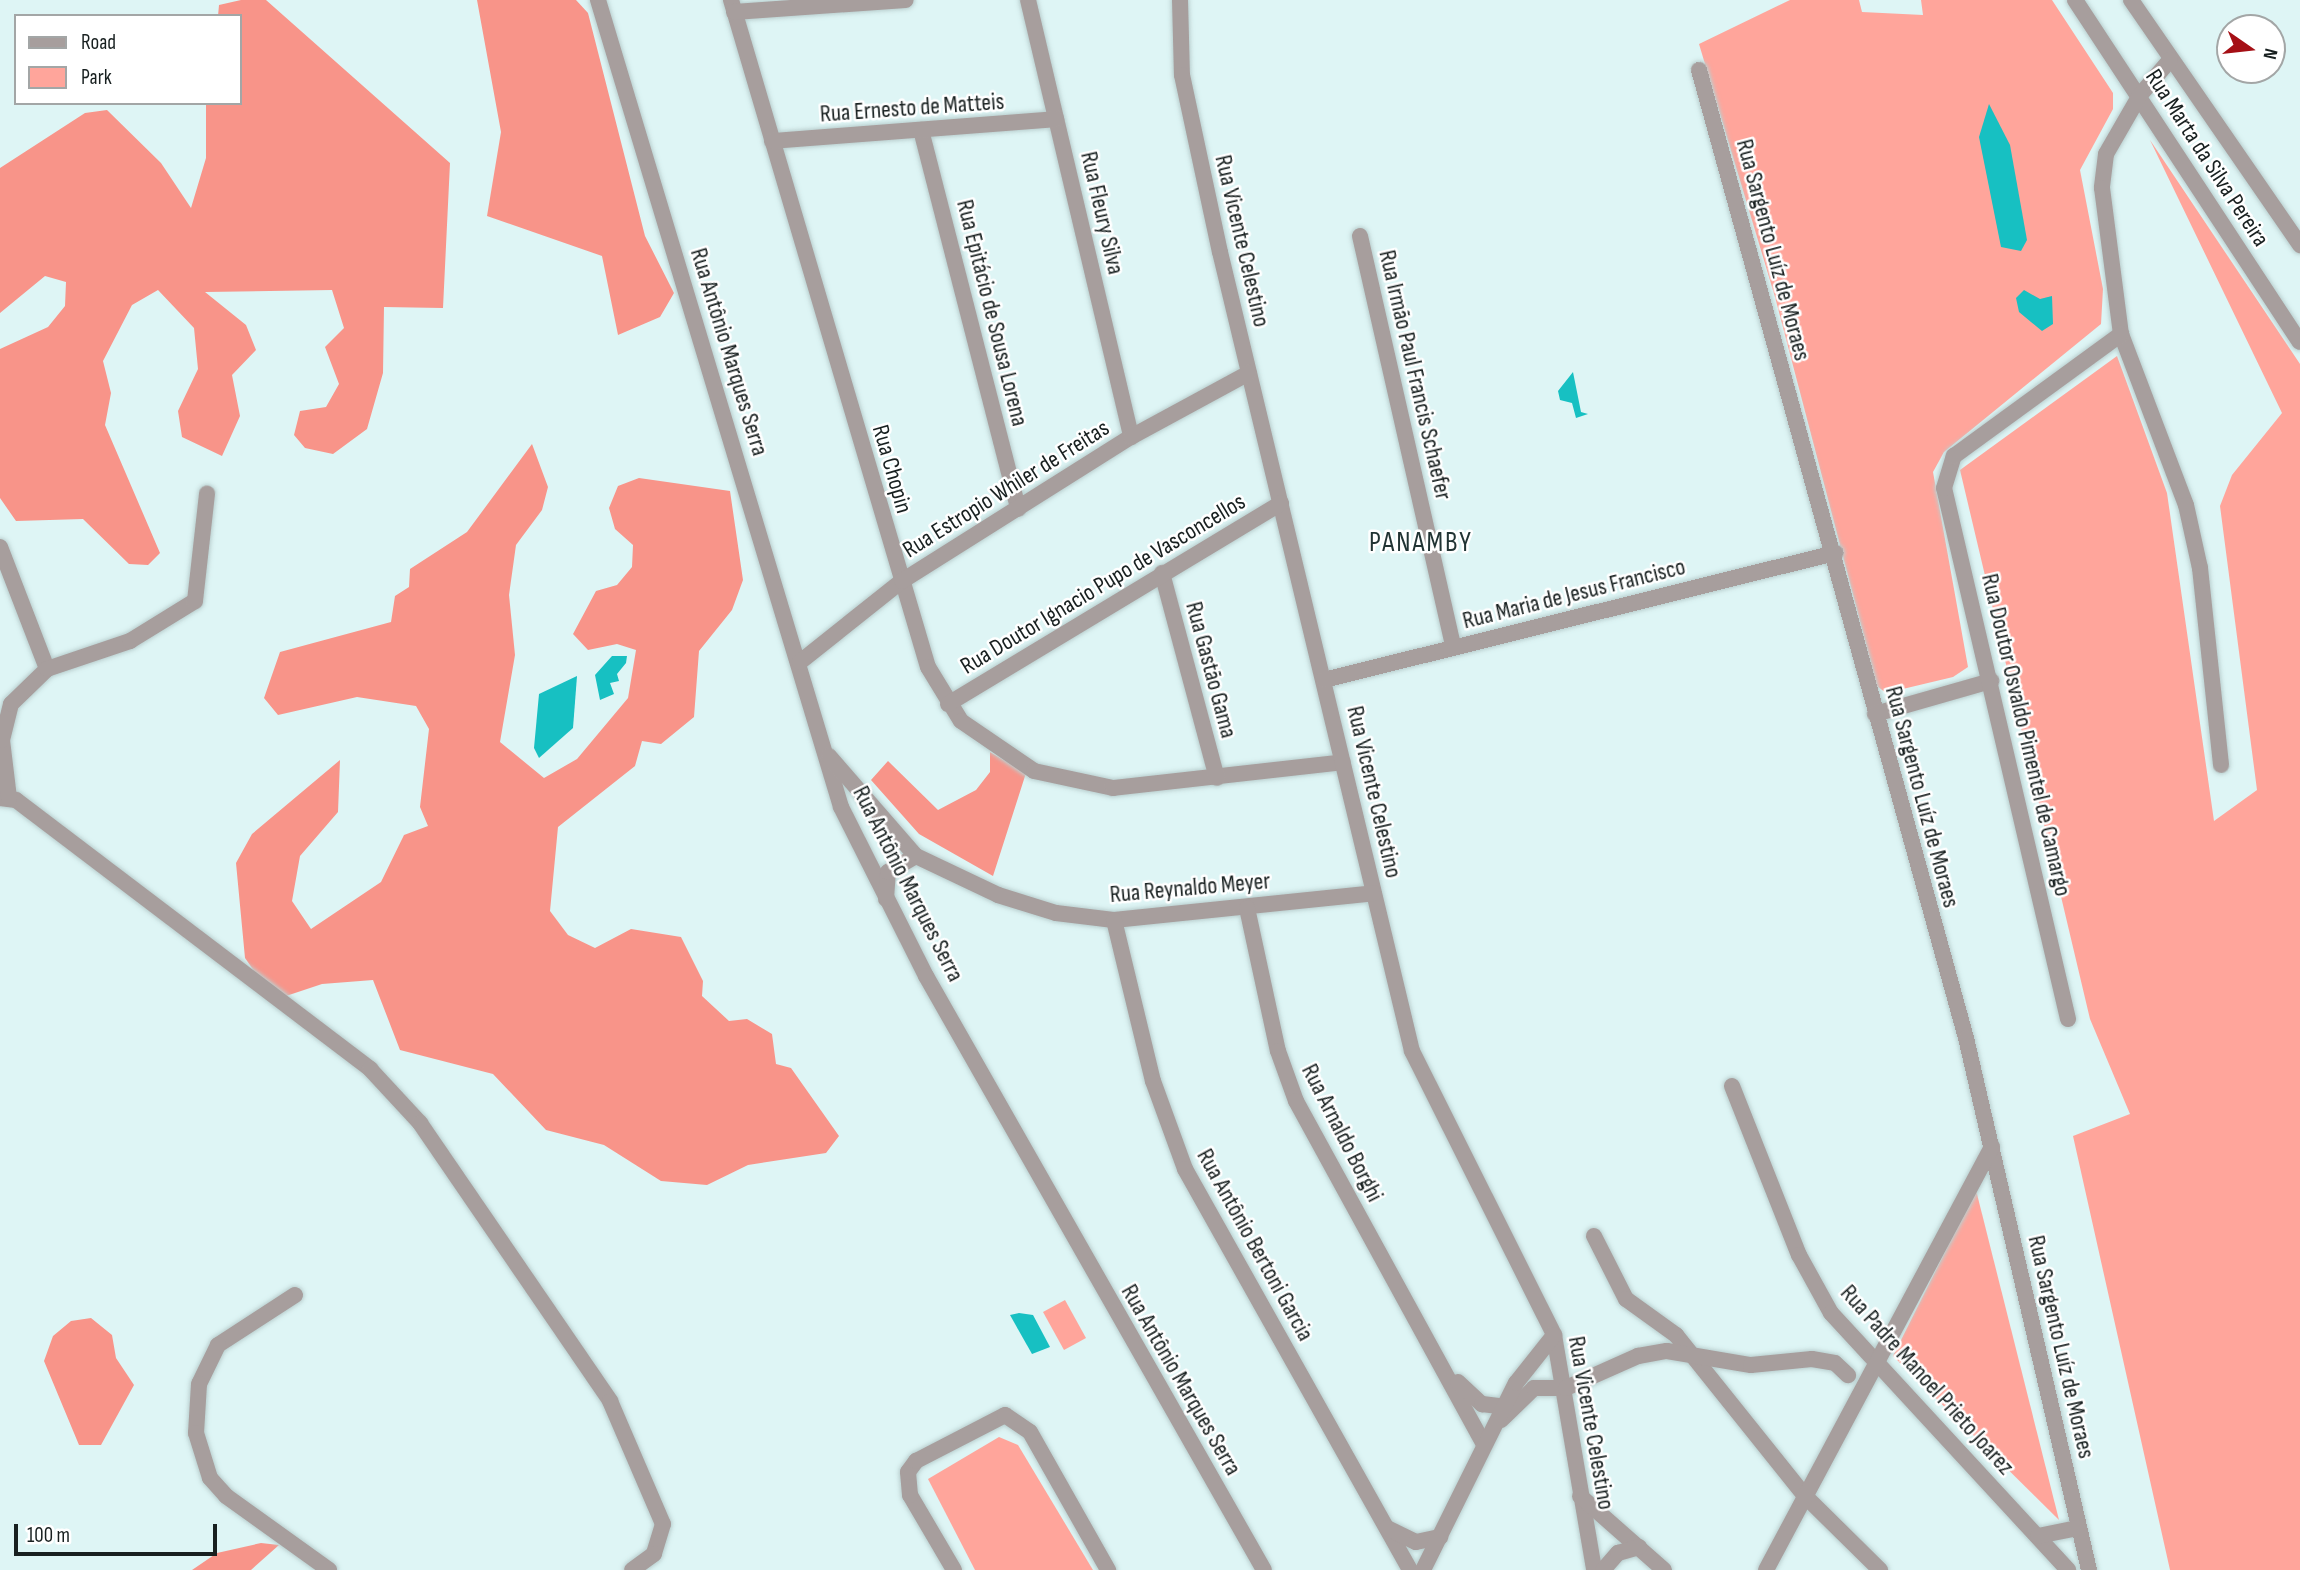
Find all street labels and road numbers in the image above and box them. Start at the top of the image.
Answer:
street label: Rua Marta da Silva Pereira [2139,64,2275,252]
street label: Rua Ernesto de Matteis [819,87,1005,129]
street label: Rua Sargento Luíz de Moraes [1730,136,1816,364]
street label: Rua Fleury Silva [1074,149,1130,277]
street label: Rua Vicente Celestino [1208,152,1276,330]
street label: Rua Epitácio de Sousa Lorena [950,197,1034,429]
street label: Rua Antônio Marques Serra [684,245,774,459]
street label: Rua Irmão Paul Francis Schaefer [1372,247,1458,503]
street label: Rua Estropio Whiler de Freitas [897,414,1115,564]
street label: Rua Chopin [866,421,918,517]
street label: Rua Doutor Ignacio Pupo de Vasconcellos [955,487,1251,681]
street label: Rua Maria de Jesus Francisco [1460,552,1688,636]
street label: Rua Doutor Osvaldo Pimentel de Camargo [1975,571,2077,899]
street label: Rua Gastão Gama [1179,599,1243,741]
street label: Rua Sargento Luíz de Moraes [1879,683,1965,911]
street label: Rua Vicente Celestino [1340,703,1408,881]
street label: Rua Antônio Marques Serra [846,781,970,987]
street label: Rua Reynaldo Meyer [1109,867,1271,909]
street label: Rua Arnaldo Borghi [1295,1059,1389,1207]
street label: Rua Antônio Bertoni Garcia [1190,1144,1320,1346]
street label: Rua Sargento Luíz de Moraes [2021,1233,2101,1461]
street label: Rua Antônio Marques Serra [1115,1279,1247,1481]
street label: Rua Padre Manoel Prieto Joarez [1834,1279,2020,1481]
street label: Rua Vicente Celestino [1562,1334,1620,1512]

